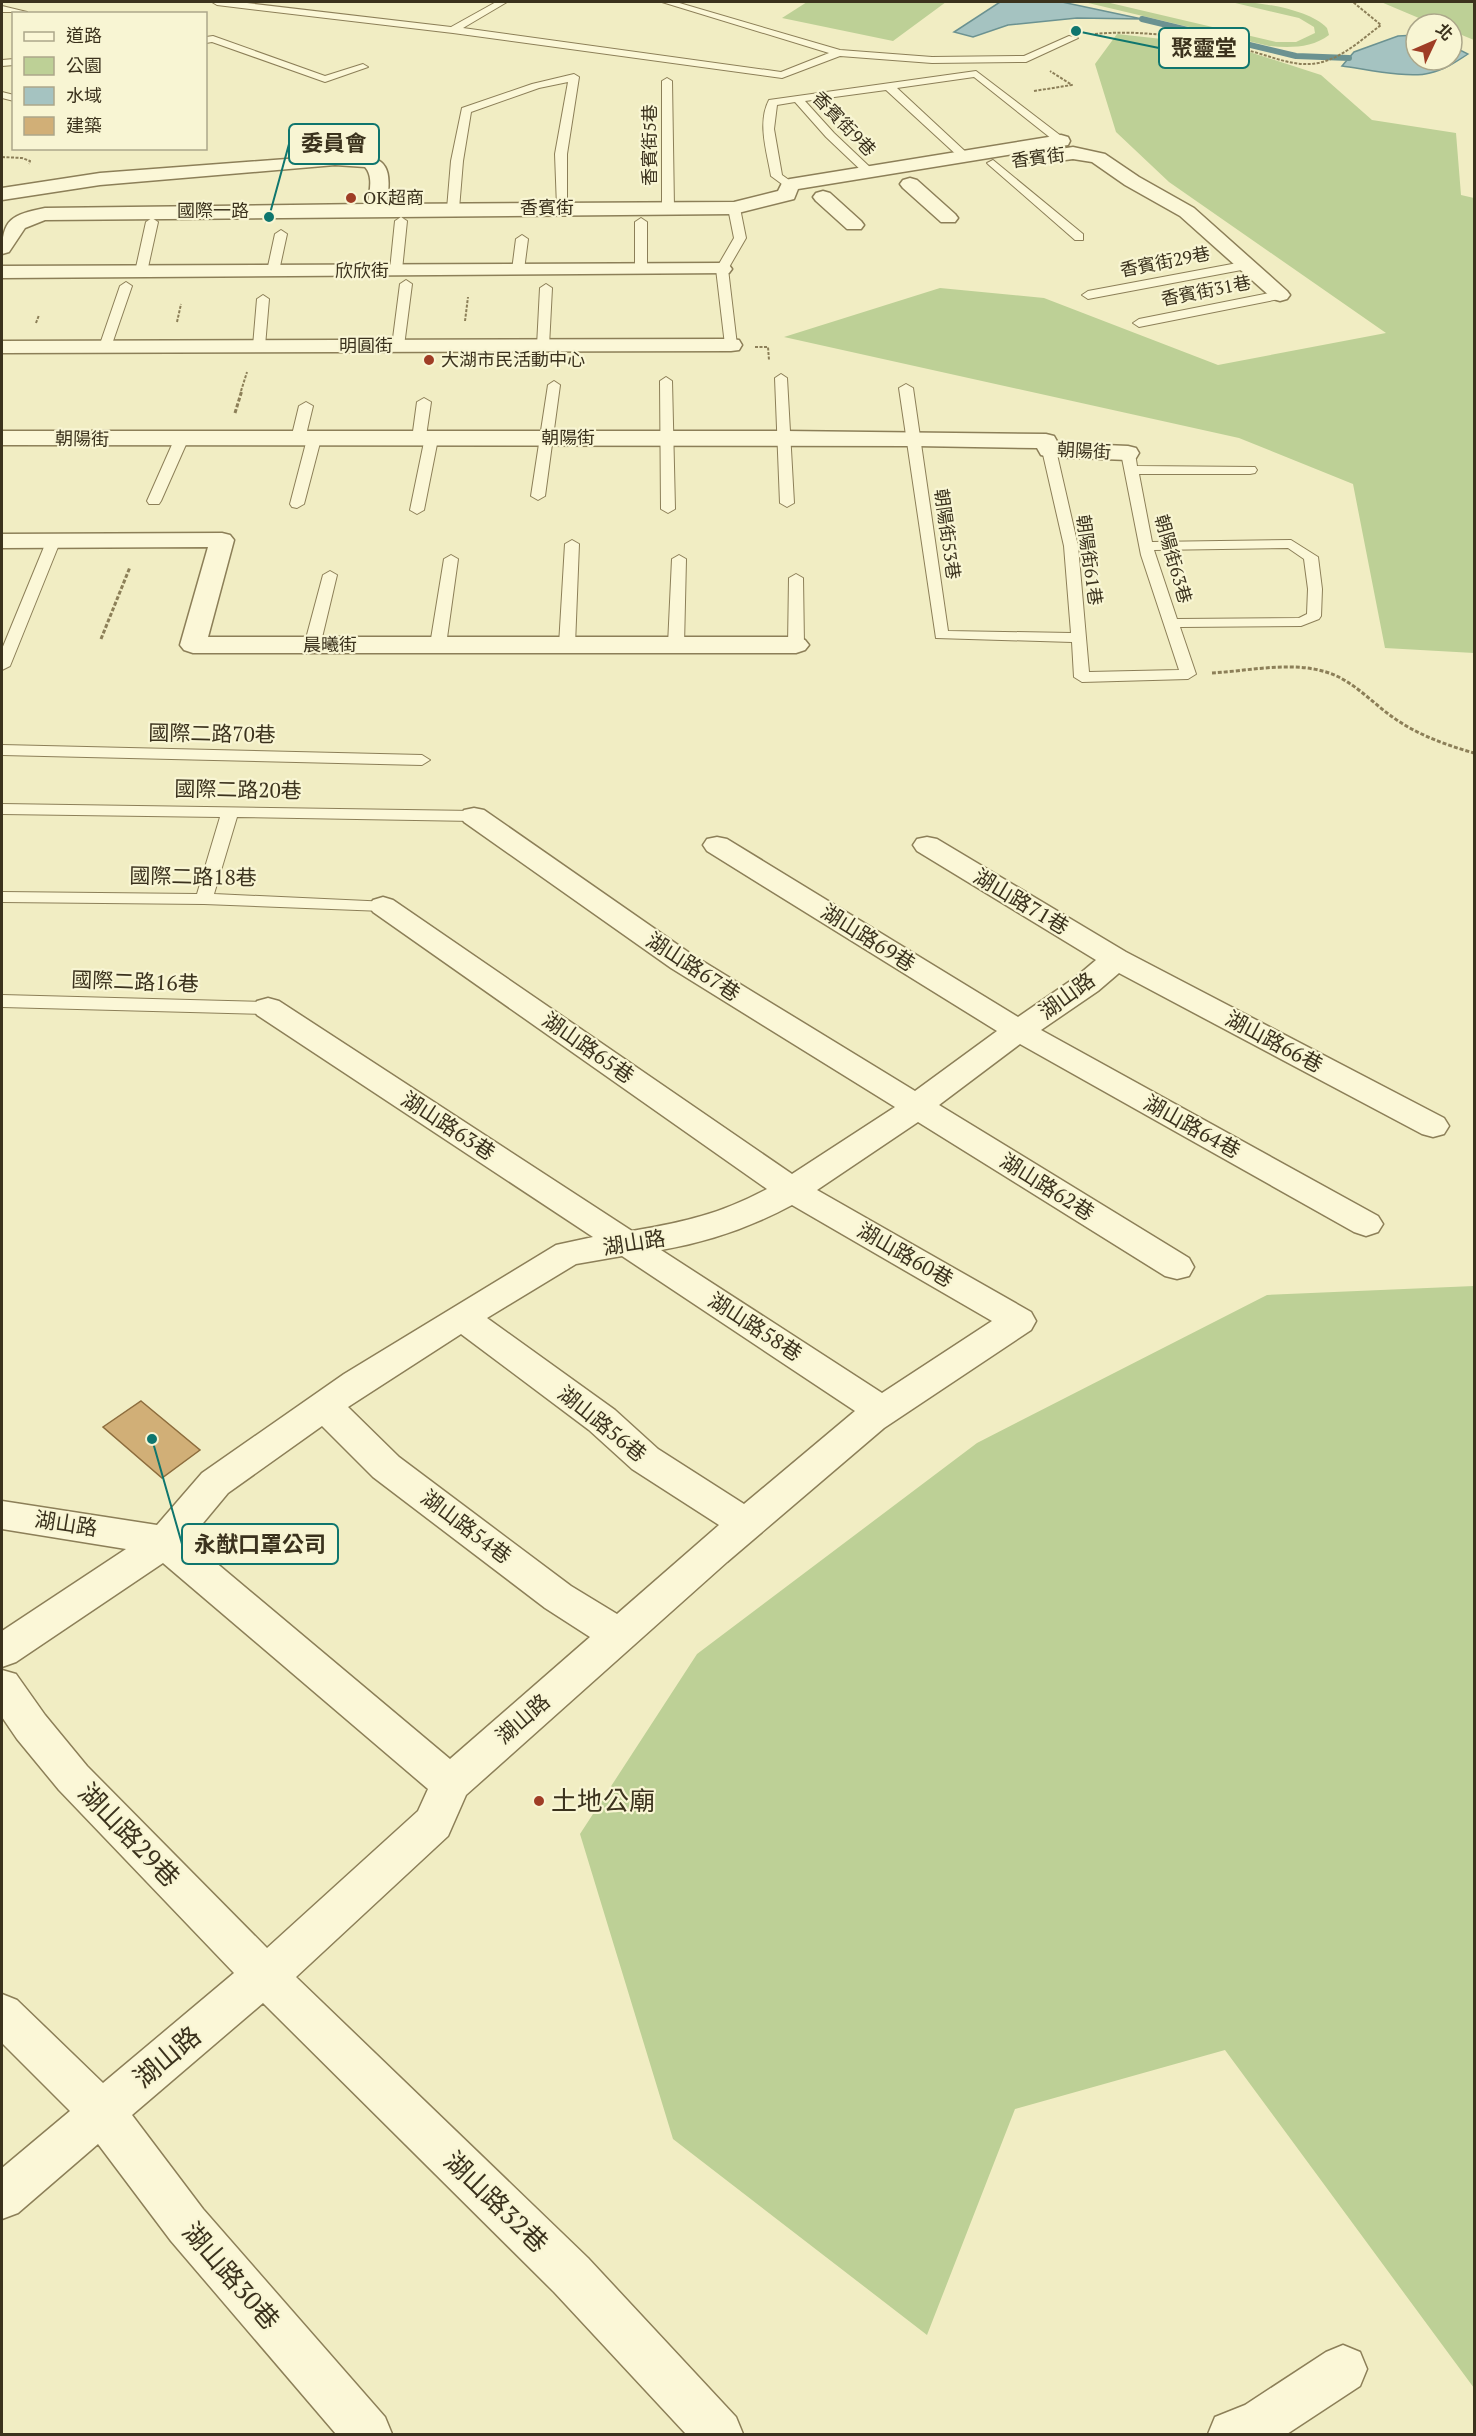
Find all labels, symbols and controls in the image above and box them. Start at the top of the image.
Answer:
legend [12,12,207,150]
north arrow [1404,12,1464,72]
text: 北 [1431,18,1458,45]
text: 道路 [66,23,102,47]
callout: 聚靈堂 [1159,28,1249,68]
text: 聚靈堂 [1171,33,1237,62]
text: 公園 [66,53,102,77]
text: 水域 [66,83,102,107]
street label: 香賓街9巷 [808,86,882,161]
street label: 香賓街5巷 [637,104,661,186]
text: 建築 [66,113,102,137]
callout: 委員會 [289,124,379,164]
text: 委員會 [301,128,367,157]
street label: 香賓街 [1010,142,1066,172]
place label: OK超商 [363,185,424,209]
marker: OK超商 [344,191,358,205]
street label: 香賓街 [520,195,574,219]
street label: 國際一路 [177,198,249,222]
street label: 香賓街29巷 [1118,241,1212,281]
street label: 欣欣街 [335,258,389,282]
street label: 香賓街31巷 [1159,270,1253,310]
street label: 明圓街 [339,333,393,357]
place label: 大湖市民活動中心 [441,347,585,371]
marker: 大湖市民活動中心 [422,353,436,367]
street label: 朝陽街 [541,425,595,449]
street label: 朝陽街 [55,426,109,450]
street label: 朝陽街 [1056,437,1112,463]
street label: 朝陽街53巷 [930,487,966,581]
street label: 朝陽街63巷 [1150,512,1198,606]
street label: 朝陽街61巷 [1072,513,1108,607]
street label: 晨曦街 [303,632,357,656]
street label: 國際二路70巷 [148,718,276,748]
street label: 國際二路20巷 [174,774,302,804]
street label: 國際二路18巷 [129,861,257,891]
street label: 湖山路71巷 [969,862,1074,941]
street label: 湖山路69巷 [816,897,921,977]
street label: 湖山路67巷 [641,925,746,1007]
street label: 國際二路16巷 [71,965,199,997]
street label: 湖山路 [1033,965,1100,1025]
street label: 湖山路66巷 [1221,1004,1328,1078]
street label: 湖山路65巷 [537,1005,640,1089]
street label: 湖山路63巷 [396,1084,501,1166]
street label: 湖山路64巷 [1139,1088,1246,1164]
street label: 湖山路62巷 [995,1146,1100,1226]
street label: 湖山路60巷 [852,1215,959,1293]
street label: 湖山路 [601,1223,667,1261]
street label: 湖山路58巷 [703,1285,808,1367]
street label: 湖山路56巷 [552,1379,653,1468]
street label: 湖山路54巷 [416,1483,518,1569]
street label: 湖山路 [33,1504,99,1542]
callout: 永猷口罩公司 [182,1524,338,1564]
text: 永猷口罩公司 [194,1529,326,1558]
street label: 湖山路 [489,1687,555,1749]
street label: 湖山路29巷 [72,1775,188,1893]
place label: 土地公廟 [551,1783,655,1817]
marker: 土地公廟 [532,1794,546,1808]
street label: 湖山路 [126,2018,207,2094]
street label: 湖山路32巷 [438,2143,556,2259]
street label: 湖山路30巷 [176,2214,288,2336]

